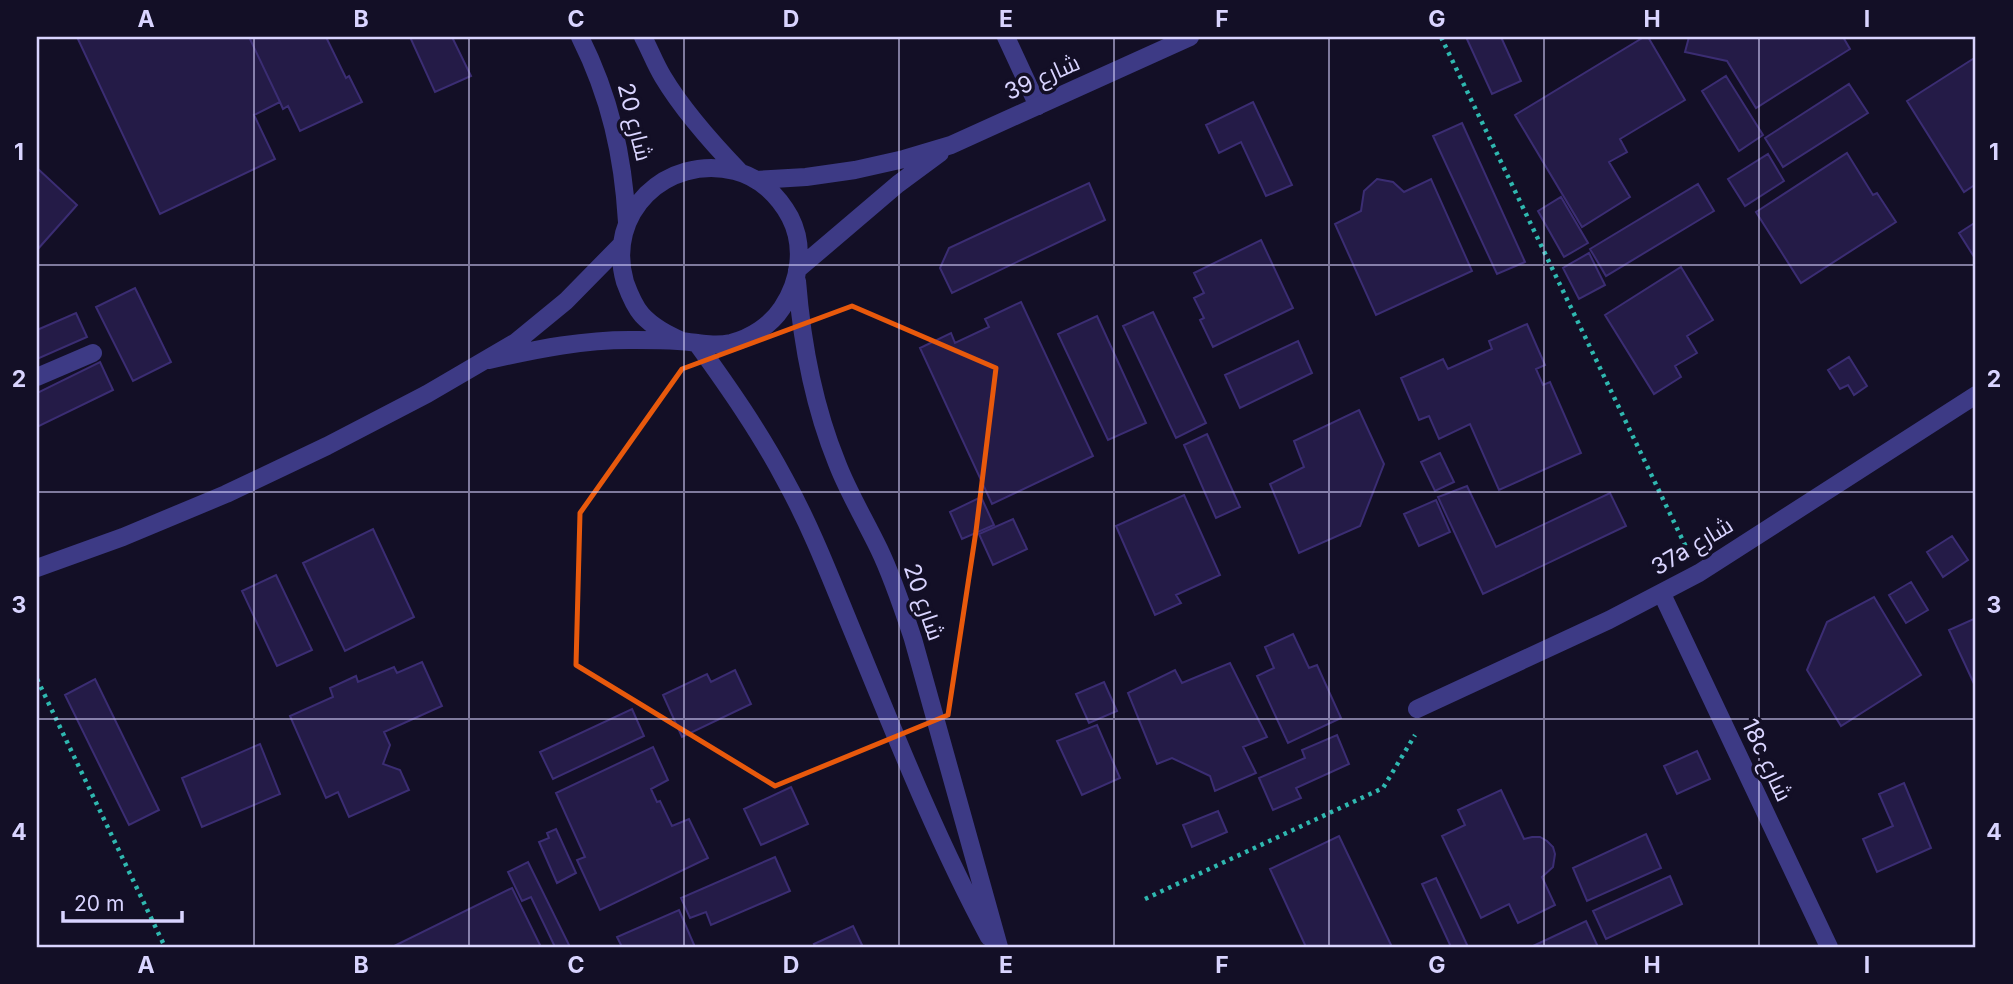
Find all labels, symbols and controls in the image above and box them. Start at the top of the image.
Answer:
text: A [137,5,155,33]
text: B [353,5,369,33]
text: C [567,5,585,33]
text: D [783,5,799,33]
text: E [999,5,1013,33]
text: F [1215,5,1229,33]
text: G [1428,5,1446,33]
text: H [1643,5,1661,33]
text: I [1864,5,1870,33]
street label: شارع 39 [1000,48,1085,108]
street label: شارع 20 [610,80,658,164]
text: 1 [14,138,24,166]
text: 1 [1989,138,1999,166]
text: 2 [12,365,26,393]
text: 2 [1987,365,2001,393]
street label: 37a شارع [1646,511,1739,583]
street label: شارع 20 [896,560,950,645]
text: 3 [12,591,26,619]
text: 3 [1987,591,2001,619]
street label: 18c شارع [1734,714,1798,807]
text: 4 [11,818,27,846]
text: 4 [1986,818,2002,846]
scale bar [63,879,182,923]
text: 20 m [74,891,124,916]
text: A [137,951,155,979]
text: B [353,951,369,979]
text: C [567,951,585,979]
text: D [783,951,799,979]
text: E [999,951,1013,979]
text: F [1215,951,1229,979]
text: G [1428,951,1446,979]
text: H [1643,951,1661,979]
text: I [1864,951,1870,979]

